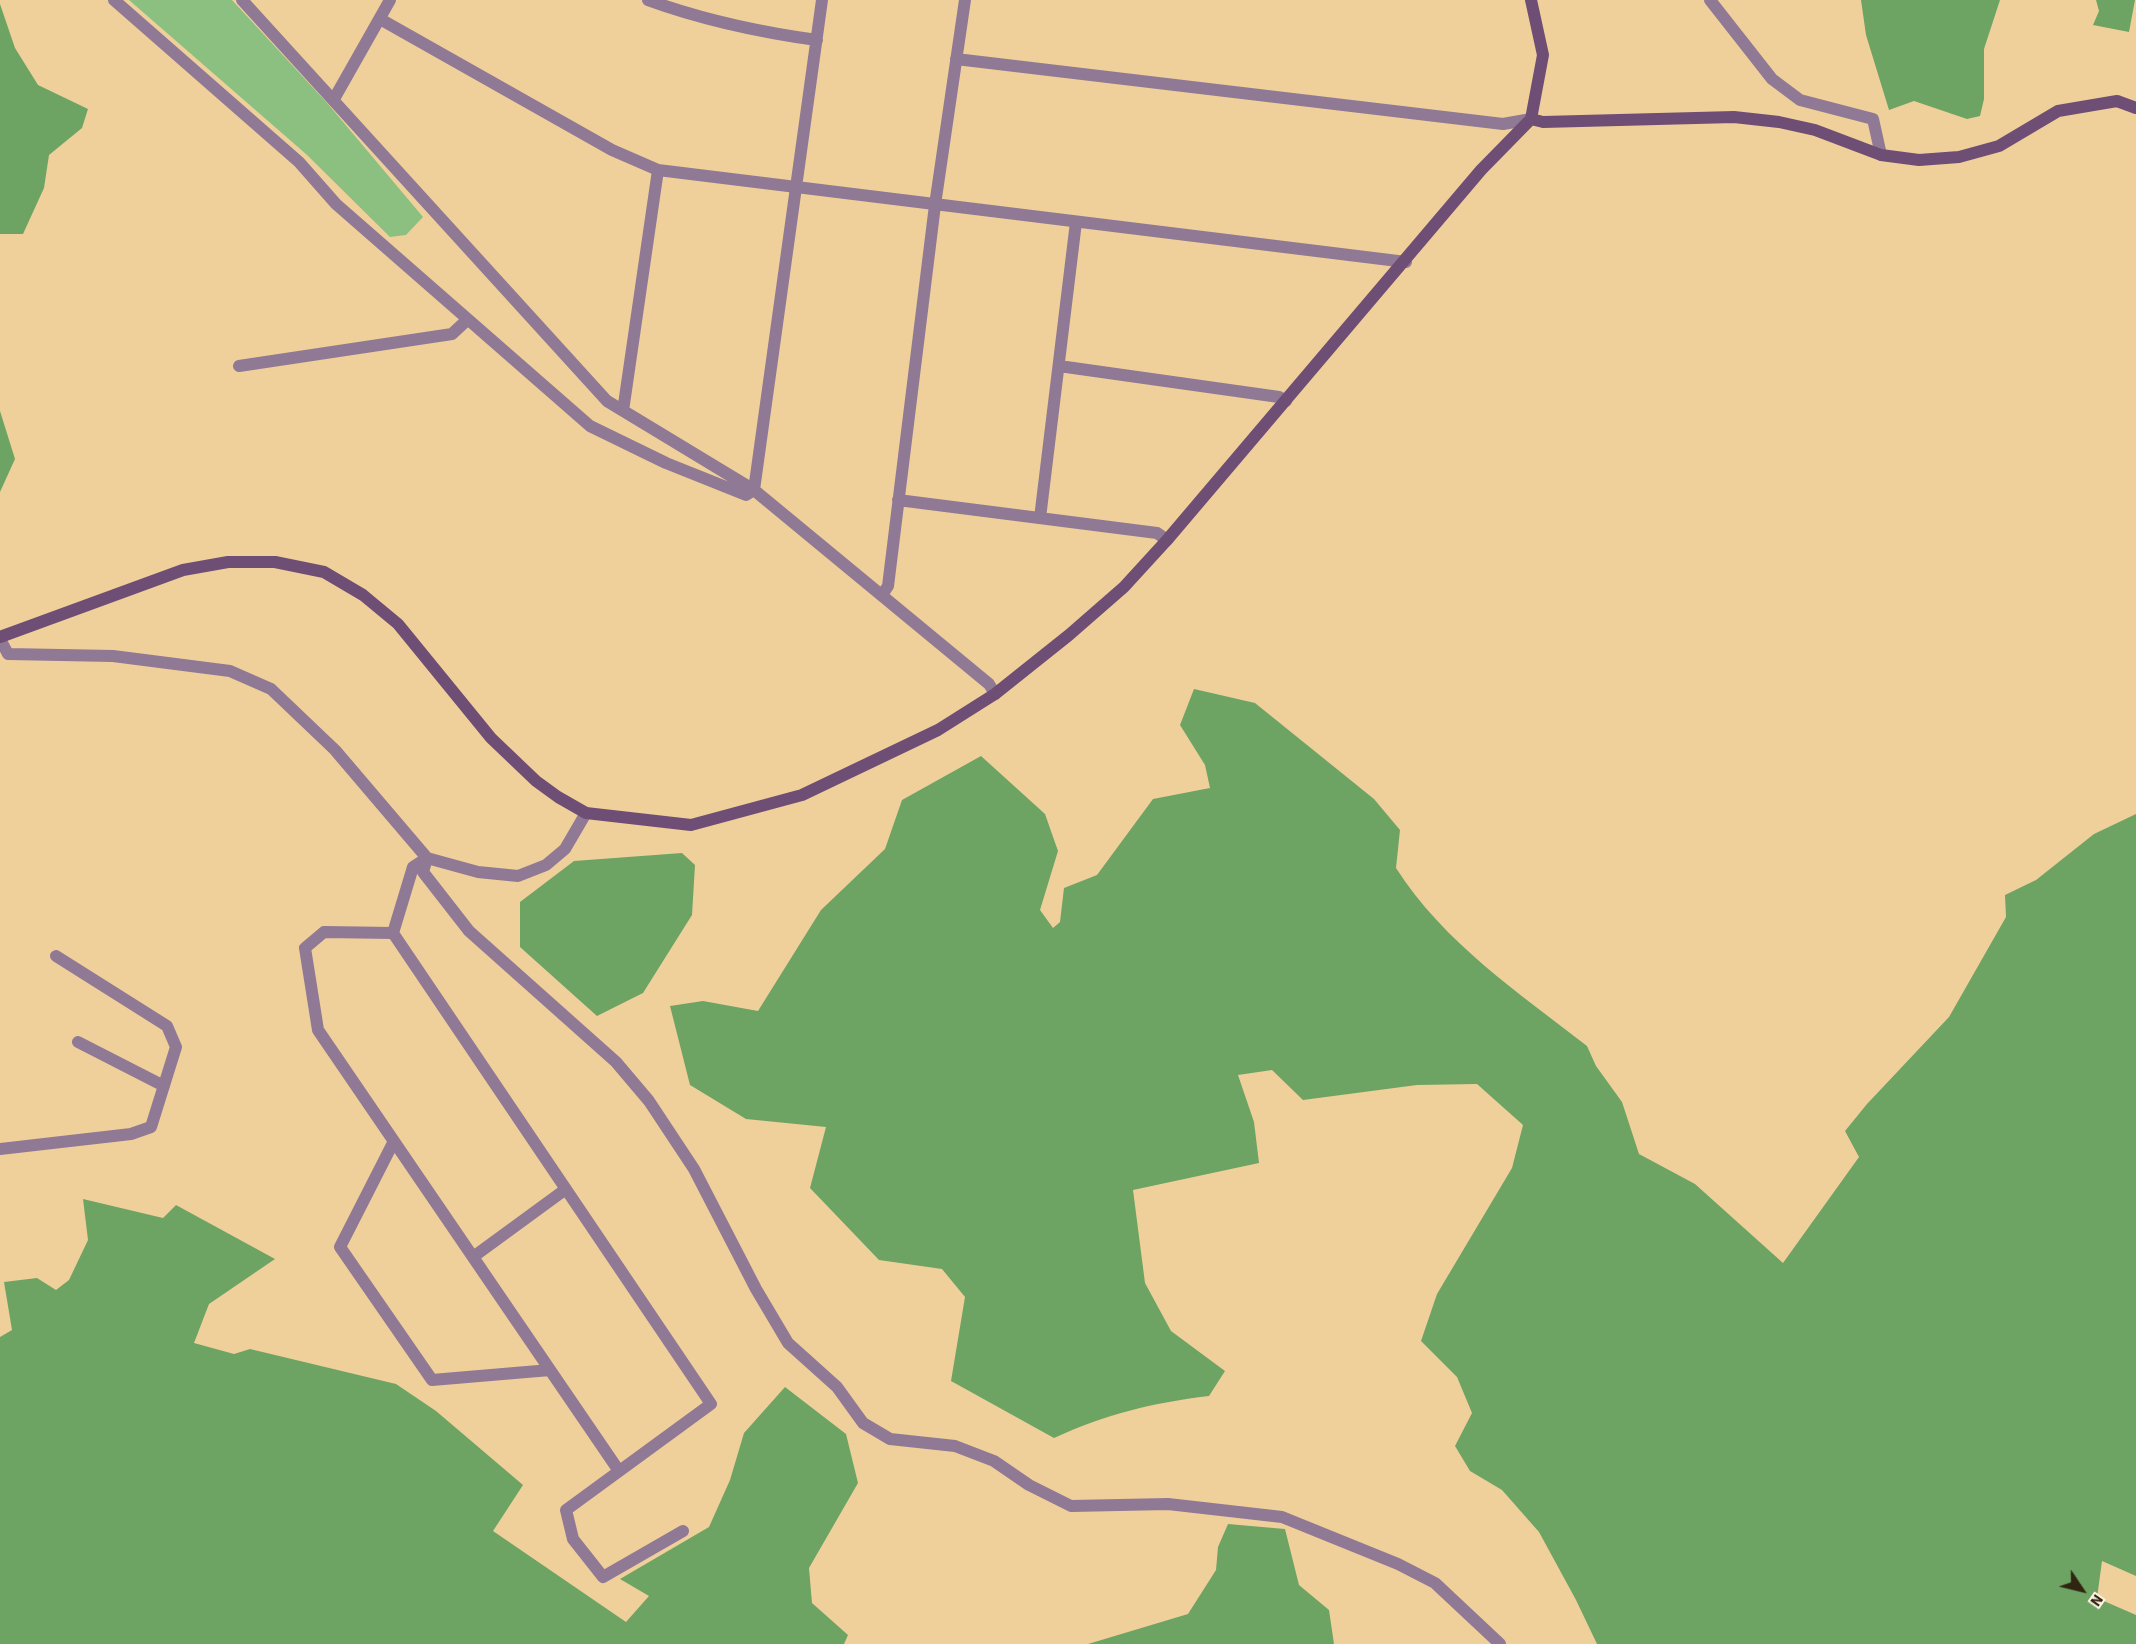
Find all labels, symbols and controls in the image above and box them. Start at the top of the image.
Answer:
north arrow [2052,1560,2112,1620]
text: N [2085,1590,2109,1611]

